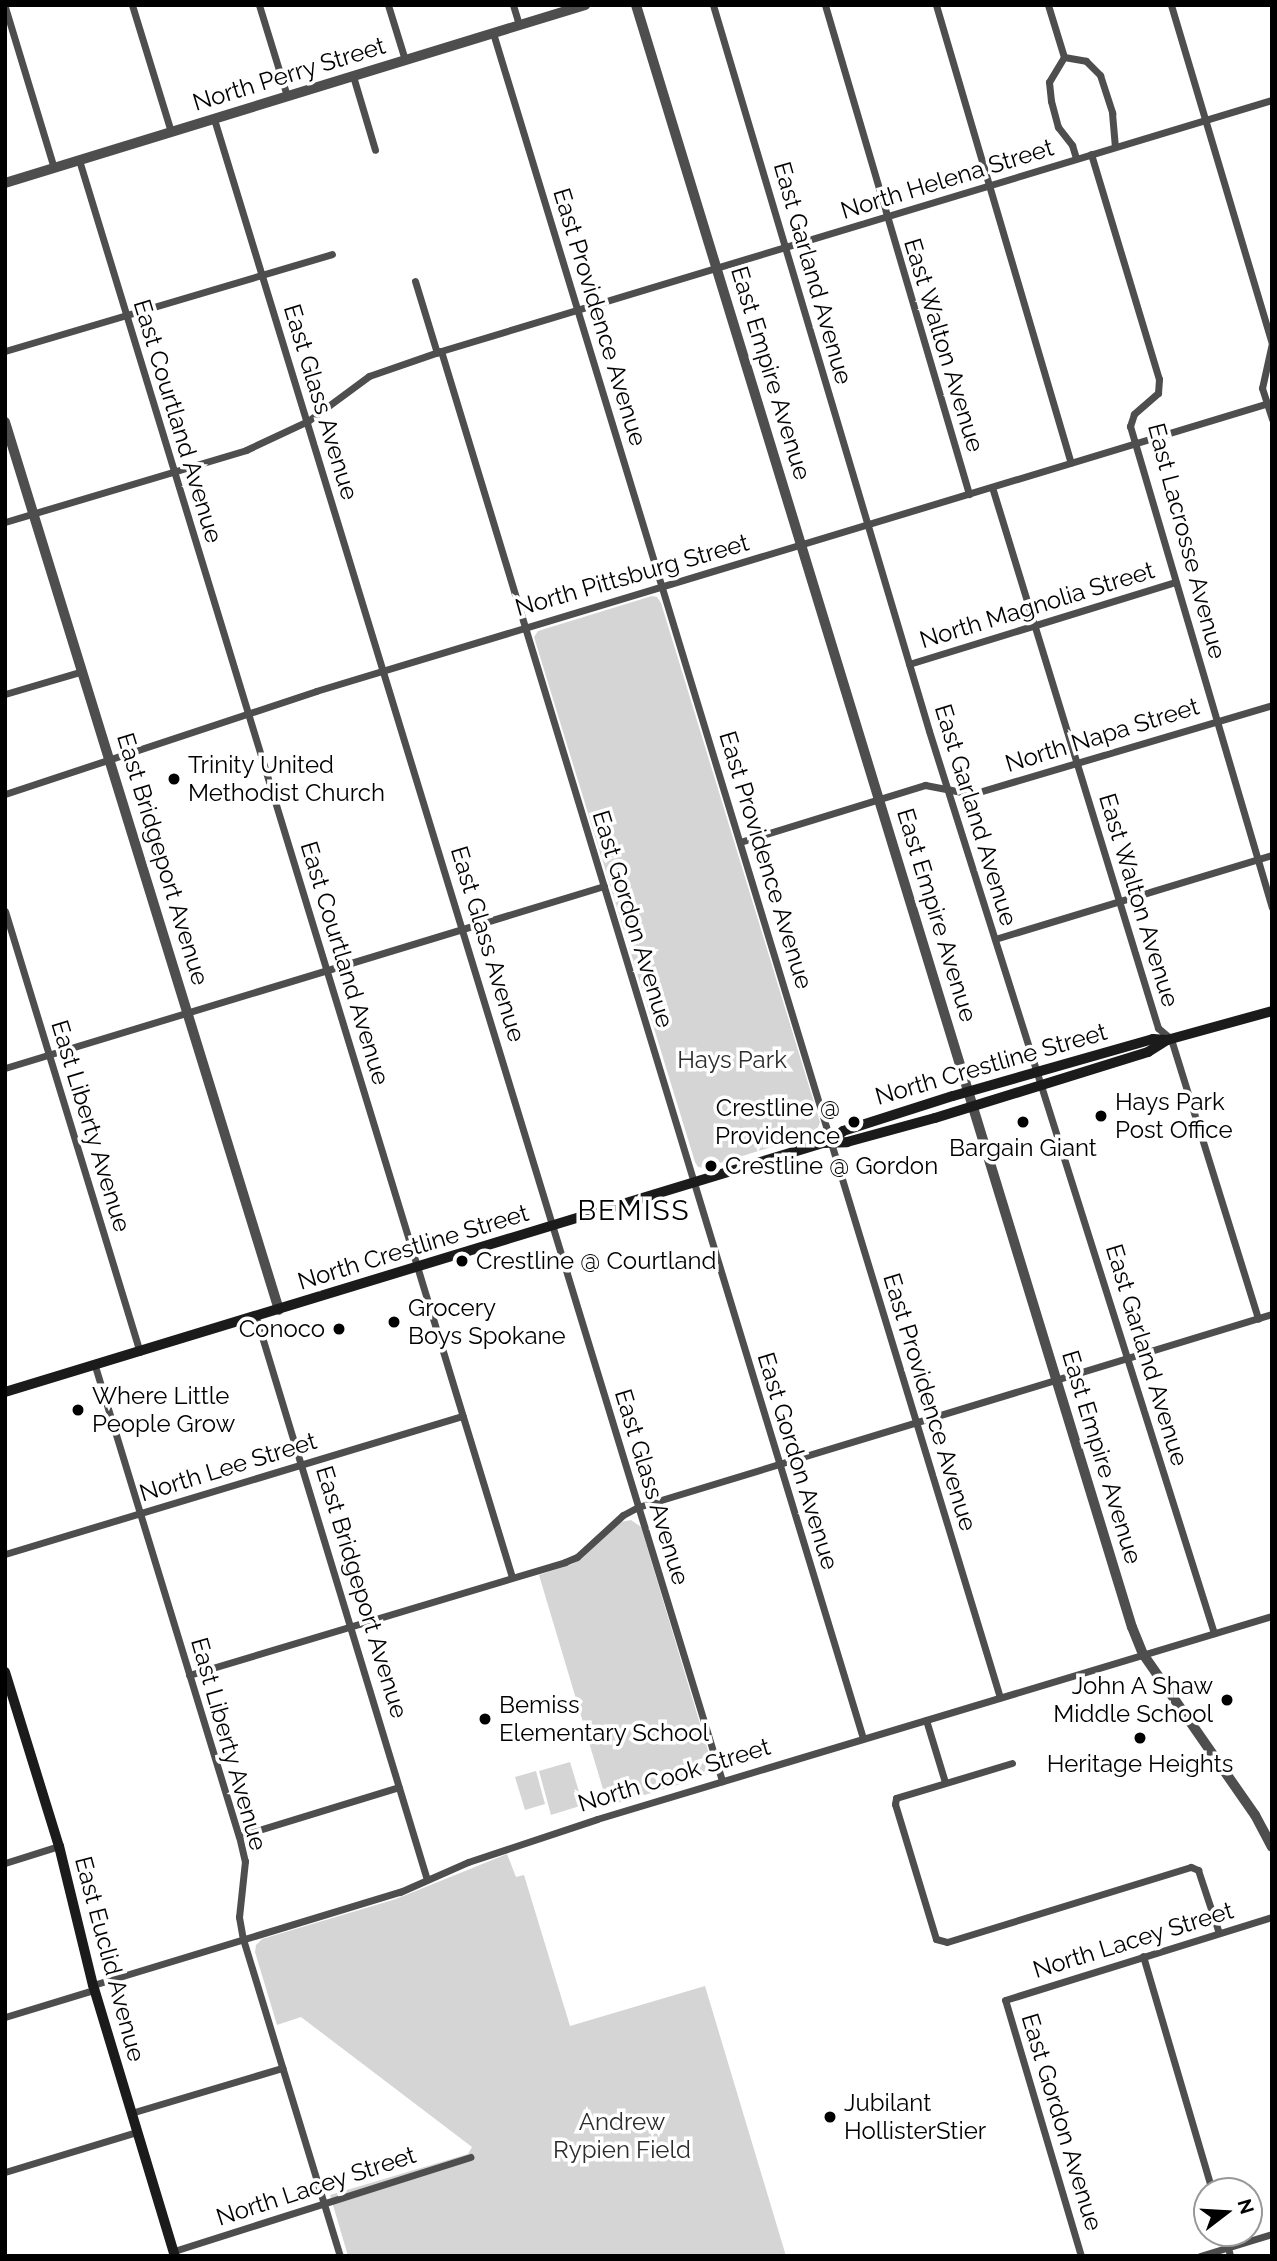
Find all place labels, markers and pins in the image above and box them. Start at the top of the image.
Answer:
place label: Trinity United Methodist Church [188,751,385,807]
marker: Trinity United Methodist Church [166,771,182,787]
place label: Hays Park Post Office [1115,1088,1233,1144]
place label: Crestline @ Providence [715,1094,840,1150]
marker: Hays Park Post Office [1093,1108,1109,1124]
marker: Crestline @ Providence [846,1114,862,1130]
marker: Bargain Giant [1015,1114,1031,1130]
place label: Bargain Giant [949,1134,1097,1162]
place label: Crestline @ Gordon [725,1152,938,1180]
marker: Crestline @ Gordon [703,1158,719,1174]
place label: Crestline @ Courtland [476,1247,716,1275]
marker: Crestline @ Courtland [454,1253,470,1269]
place label: Grocery Boys Spokane [408,1294,566,1350]
marker: Grocery Boys Spokane [386,1314,402,1330]
place label: Conoco [239,1315,325,1343]
marker: Conoco [331,1321,347,1337]
place label: Where Little People Grow [92,1382,235,1438]
marker: Where Little People Grow [70,1402,86,1418]
place label: John A Shaw Middle School [1053,1672,1213,1728]
place label: Bemiss Elementary School [499,1691,710,1747]
marker: John A Shaw Middle School [1219,1692,1235,1708]
marker: Bemiss Elementary School [477,1711,493,1727]
marker: Heritage Heights [1132,1730,1148,1746]
place label: Heritage Heights [1047,1750,1233,1778]
place label: Jubilant HollisterStier [844,2089,986,2145]
marker: Jubilant HollisterStier [822,2109,838,2125]

